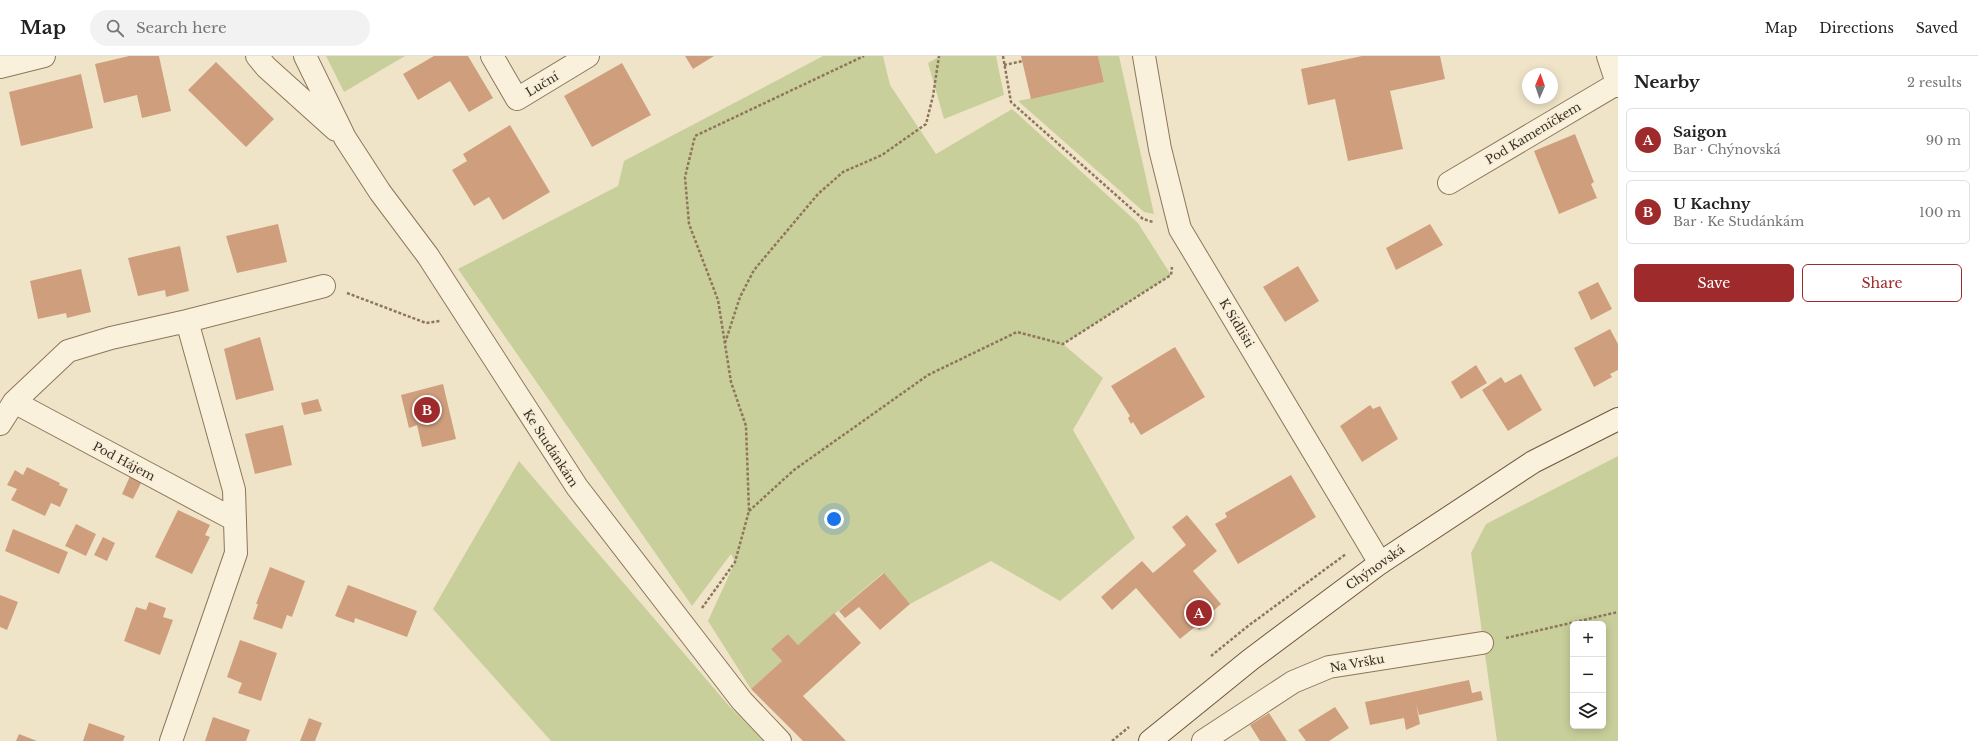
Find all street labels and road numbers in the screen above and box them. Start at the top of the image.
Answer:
street label: Luční [523,68,562,100]
street label: Pod Kameníčkem [1483,99,1583,167]
street label: K Sídlišti [1217,296,1257,350]
street label: Ke Studánkám [520,406,582,490]
street label: Pod Hájem [90,438,158,484]
street label: Chýnovská [1343,541,1407,593]
street label: Na Vršku [1329,651,1385,675]

